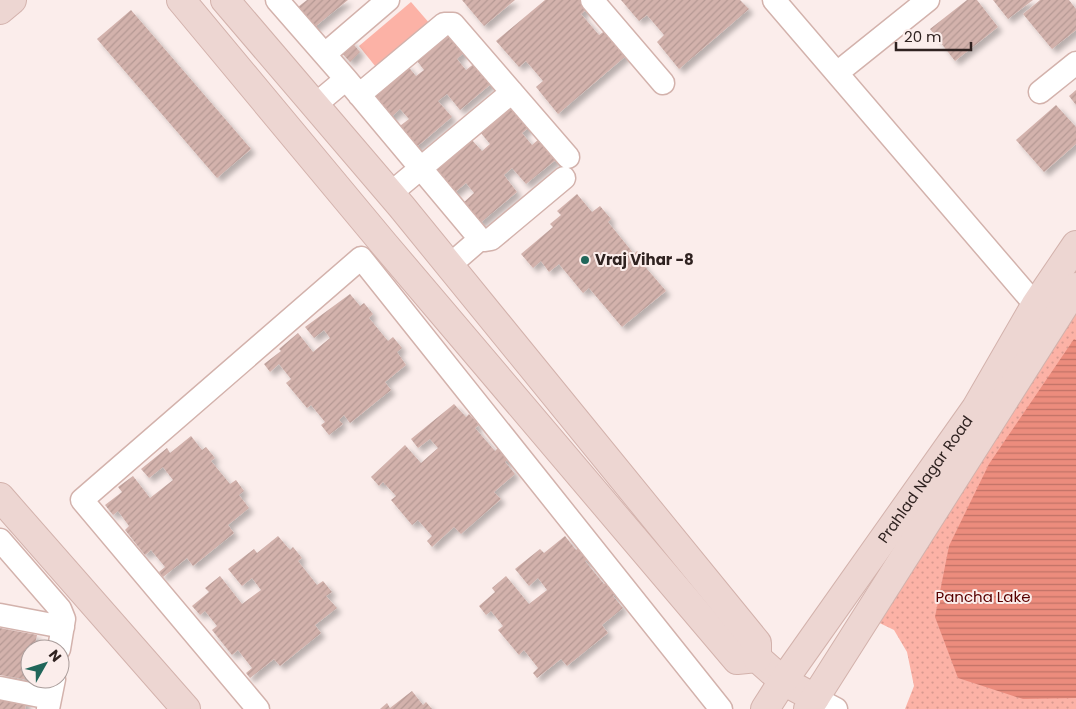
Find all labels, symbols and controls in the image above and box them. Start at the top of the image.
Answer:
scale bar [896,20,971,52]
text: 20 m [904,26,942,47]
place label: Vraj Vihar -8 [595,249,694,270]
marker: Vraj Vihar -8 [579,254,591,266]
street label: Prahlad Nagar Road [873,411,977,547]
park label: Pancha Lake [936,586,1030,607]
north arrow [20,639,70,689]
text: N [44,645,66,666]

